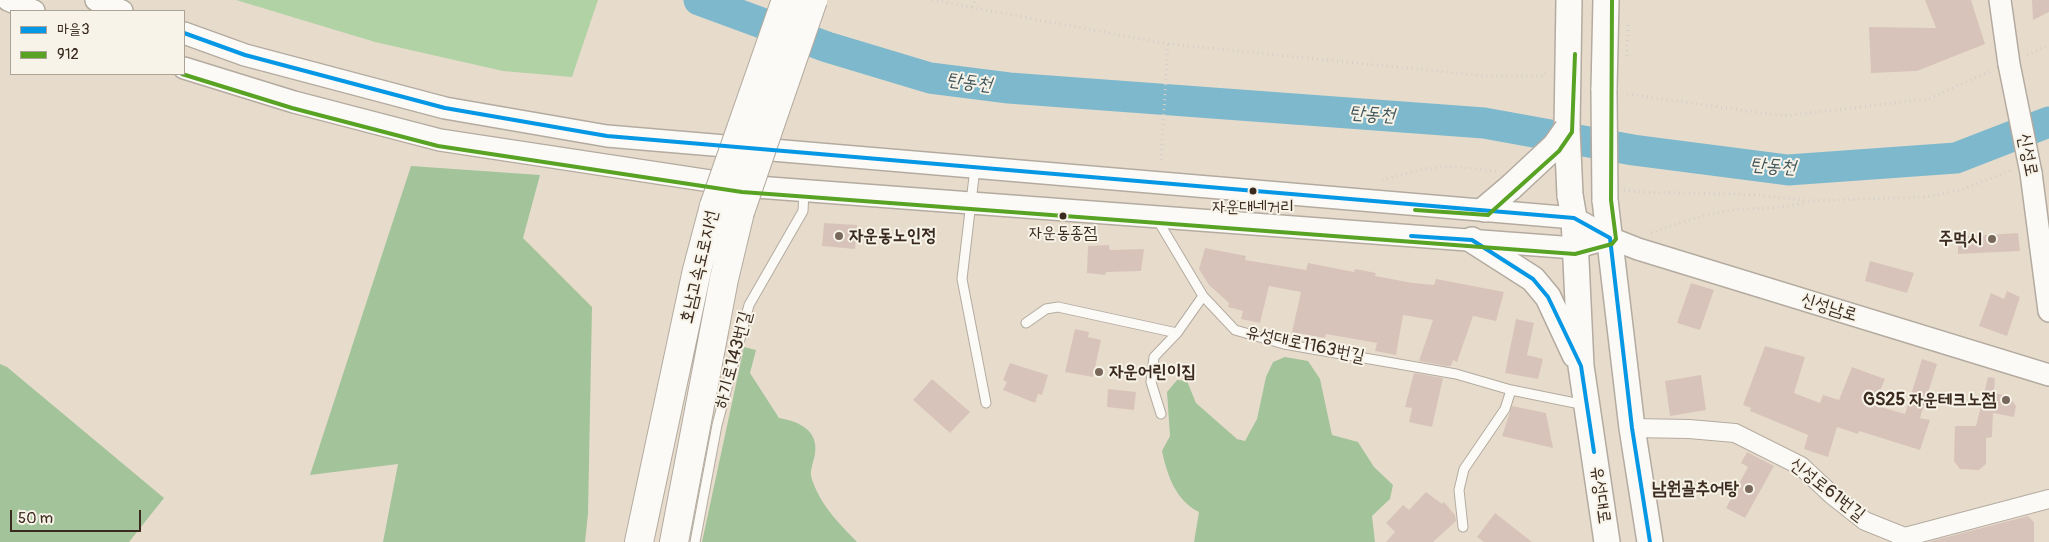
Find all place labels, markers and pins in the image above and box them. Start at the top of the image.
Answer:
marker: 자운대네거리 [1248,186,1258,196]
place label: 자운대네거리 [1212,198,1294,218]
marker: 자운동종점 [1058,211,1068,221]
place label: 자운동종점 [1029,224,1097,244]
place label: 자운동노인정 [849,225,936,247]
place label: 주먹시 [1939,228,1982,250]
marker: 자운동노인정 [833,230,845,242]
marker: 주먹시 [1986,233,1998,245]
place label: 자운어린이집 [1109,361,1196,383]
marker: 자운어린이집 [1093,366,1105,378]
place label: GS25 자운테크노점 [1863,389,1996,411]
marker: GS25 자운테크노점 [2000,394,2012,406]
place label: 남원골추어탕 [1652,478,1739,500]
marker: 남원골추어탕 [1743,483,1755,495]

